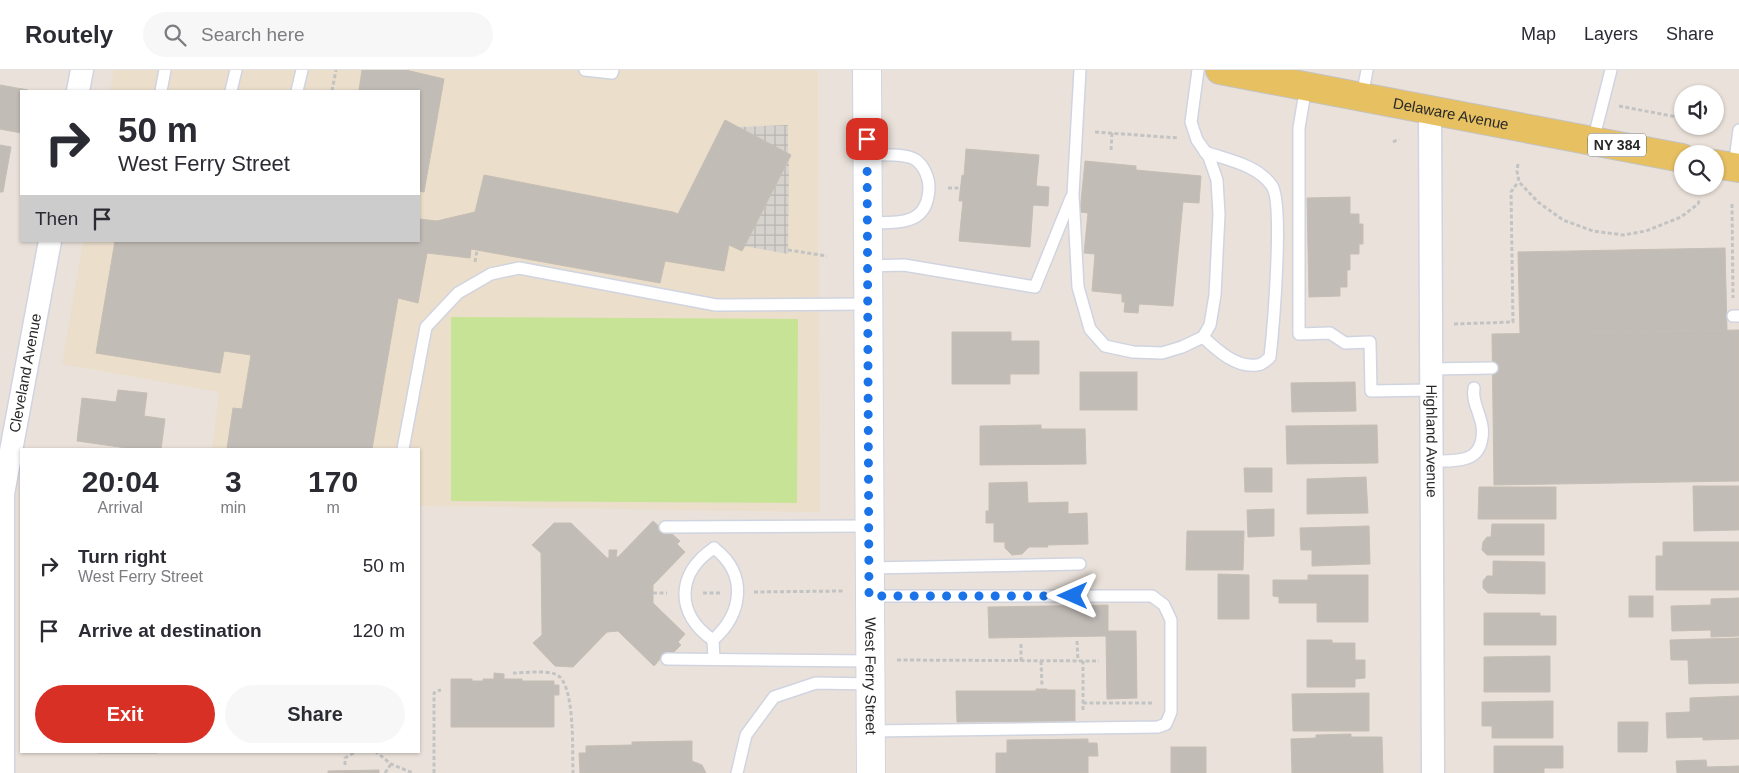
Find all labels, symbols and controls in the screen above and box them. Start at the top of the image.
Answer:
search box [143,12,493,57]
text: Routely [25,21,113,48]
icon: search [161,21,189,49]
text: Search here [201,24,305,45]
text: Map [1521,24,1556,44]
text: Layers [1584,24,1638,44]
text: Share [1666,24,1714,44]
map controls [1674,85,1724,195]
button: sound [1674,85,1724,135]
street label: Delaware Avenue [1392,94,1510,133]
icon: right [35,110,100,175]
text: 50 m [118,110,198,149]
pin [846,118,888,160]
icon: arrive [853,125,881,153]
road number: NY 384 [1588,134,1646,156]
button: search [1674,145,1724,195]
text: West Ferry Street [118,151,290,176]
icon: arrive [88,205,116,233]
text: Then [35,208,78,229]
street label: Cleveland Avenue [6,312,44,434]
street label: Highland Avenue [1423,384,1441,498]
text: 20:04 [82,465,159,498]
text: 3 [225,465,242,498]
text: 170 [308,465,358,498]
text: Arrival [98,499,143,516]
text: min [220,499,246,516]
text: m [326,499,340,516]
text: Turn right [78,546,166,567]
icon: right [35,552,63,580]
text: 50 m [363,555,405,576]
text: West Ferry Street [78,568,203,585]
position arrow [1046,569,1098,621]
icon: arrive [35,617,63,645]
street label: West Ferry Street [862,617,880,736]
text: Arrive at destination [78,620,262,641]
text: 120 m [352,620,405,641]
button: Exit [35,685,215,743]
button: Share [225,685,405,743]

